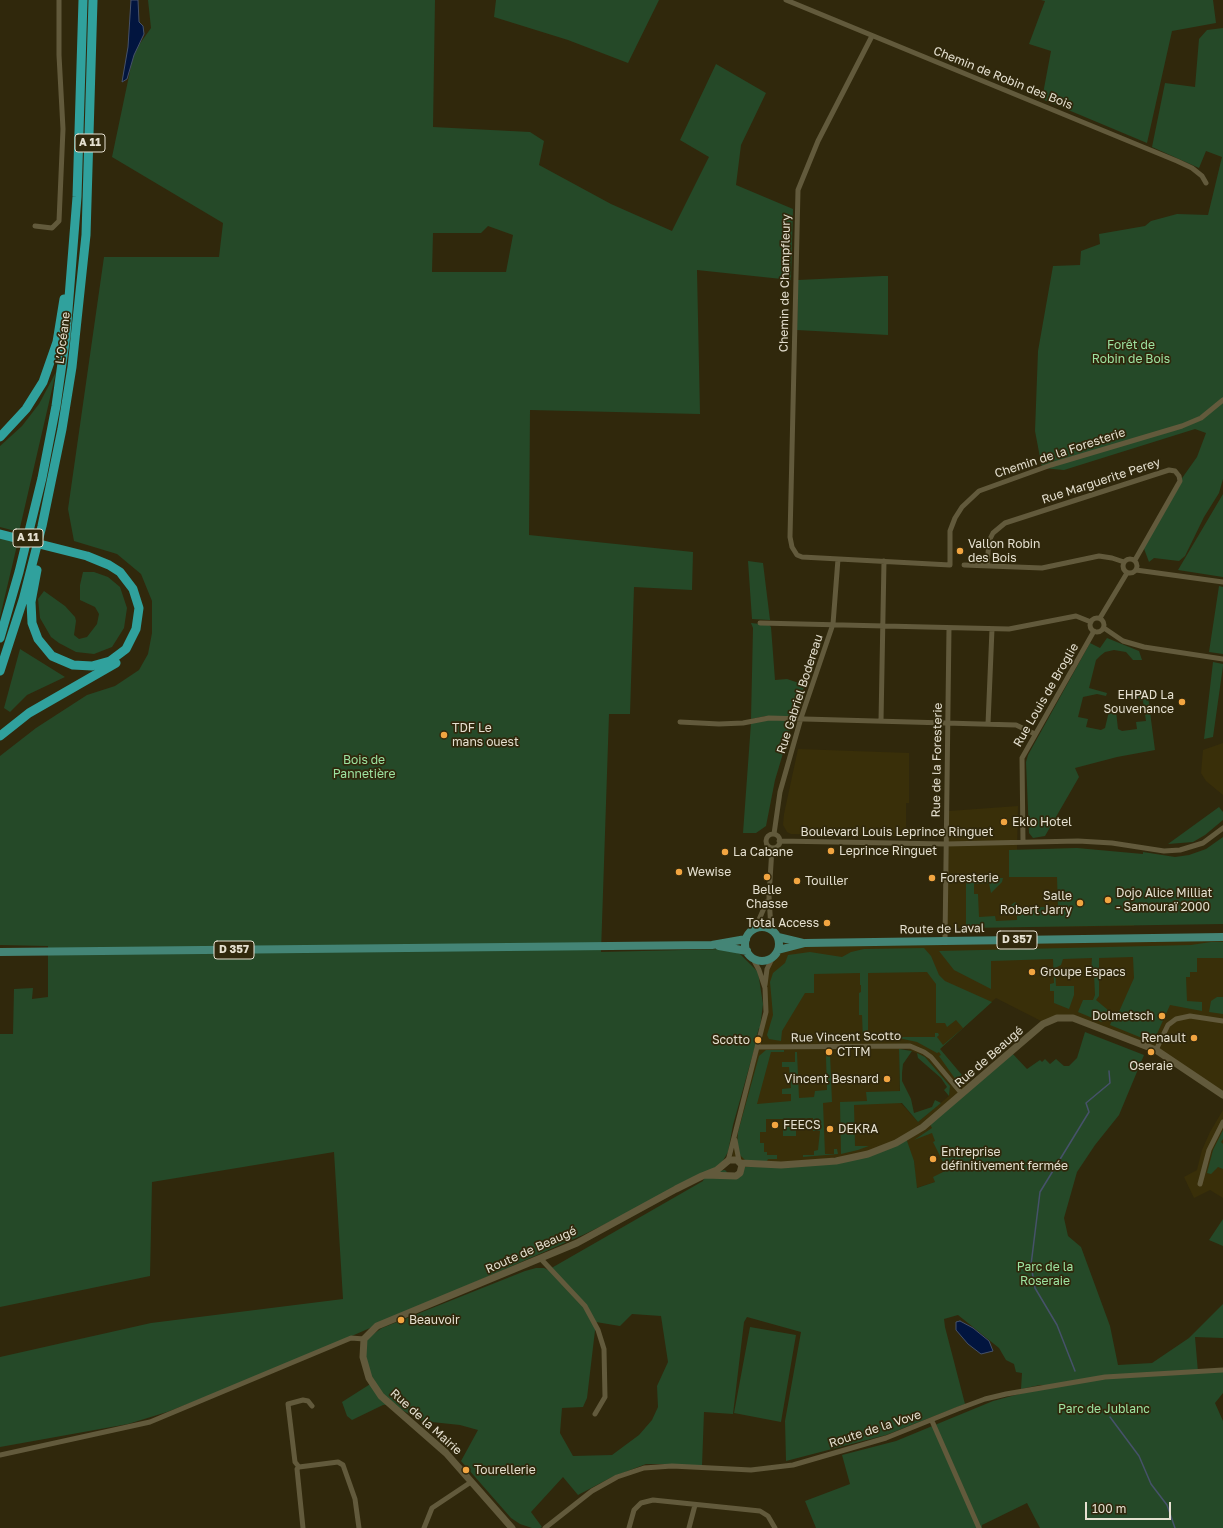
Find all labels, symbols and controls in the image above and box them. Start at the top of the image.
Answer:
street label: Chemin de Robin des Bois [931,43,1075,113]
road number: A 11 [75,134,105,152]
street label: Chemin de Champfleury [777,214,793,352]
street label: L’Océane [53,311,73,365]
park label: Forêt de Robin de Bois [1092,338,1170,366]
street label: Chemin de la Foresterie [993,425,1127,481]
street label: Rue Marguerite Perey [1040,455,1162,507]
road number: A 11 [13,529,43,547]
place label: Vallon Robin des Bois [968,537,1040,565]
marker: Vallon Robin des Bois [955,546,965,556]
street label: Rue Gabriel Bodereau [774,633,826,755]
street label: Rue Louis de Broglie [1010,641,1082,749]
place label: EHPAD La Souvenance [1103,688,1174,716]
marker: EHPAD La Souvenance [1177,697,1187,707]
street label: Rue de la Foresterie [929,702,945,818]
place label: TDF Le mans ouest [452,721,519,749]
marker: TDF Le mans ouest [439,730,449,740]
park label: Bois de Pannetière [333,753,395,781]
place label: Eklo Hotel [1012,815,1072,829]
marker: Eklo Hotel [999,817,1009,827]
street label: Boulevard Louis Leprince Ringuet [801,825,993,839]
place label: Leprince Ringuet [839,844,937,858]
place label: La Cabane [733,845,793,859]
marker: Leprince Ringuet [826,846,836,856]
marker: La Cabane [720,847,730,857]
place label: Wewise [687,865,731,879]
marker: Wewise [674,867,684,877]
place label: Foresterie [940,871,999,885]
marker: Belle Chasse [762,872,772,882]
marker: Foresterie [927,873,937,883]
place label: Touiller [805,874,848,888]
marker: Touiller [792,876,802,886]
place label: Belle Chasse [746,883,788,911]
place label: Dojo Alice Milliat - Samouraï 2000 [1116,886,1212,914]
place label: Salle Robert Jarry [1000,889,1072,917]
marker: Dojo Alice Milliat - Samouraï 2000 [1103,895,1113,905]
marker: Salle Robert Jarry [1075,898,1085,908]
place label: Total Access [746,916,819,930]
marker: Total Access [822,918,832,928]
street label: Route de Laval [899,921,985,937]
road number: D 357 [997,931,1037,949]
road number: D 357 [214,941,254,959]
place label: Groupe Espacs [1040,965,1126,979]
marker: Groupe Espacs [1027,967,1037,977]
place label: Dolmetsch [1092,1009,1154,1023]
marker: Dolmetsch [1157,1011,1167,1021]
street label: Rue de Beaugé [952,1023,1026,1091]
street label: Rue Vincent Scotto [791,1029,901,1045]
place label: Renault [1141,1031,1186,1045]
place label: Scotto [712,1033,750,1047]
marker: Renault [1189,1033,1199,1043]
marker: Scotto [753,1035,763,1045]
place label: CTTM [837,1045,871,1059]
marker: CTTM [824,1047,834,1057]
marker: Oseraie [1146,1047,1156,1057]
place label: Oseraie [1129,1059,1173,1073]
place label: Vincent Besnard [784,1072,879,1086]
marker: Vincent Besnard [882,1074,892,1084]
place label: FEECS [783,1118,821,1132]
marker: FEECS [770,1120,780,1130]
place label: DEKRA [838,1122,878,1136]
marker: DEKRA [825,1124,835,1134]
place label: Entreprise définitivement fermée [941,1145,1068,1173]
marker: Entreprise définitivement fermée [928,1154,938,1164]
street label: Route de Beaugé [483,1223,579,1277]
park label: Parc de la Roseraie [1017,1260,1073,1288]
place label: Beauvoir [409,1313,460,1327]
marker: Beauvoir [396,1315,406,1325]
street label: Rue de la Mairie [387,1386,465,1458]
park label: Parc de Jublanc [1058,1402,1150,1416]
street label: Route de la Vove [827,1407,923,1451]
place label: Tourellerie [474,1463,536,1477]
marker: Tourellerie [461,1465,471,1475]
scale bar [1087,1494,1173,1520]
text: 100 m [1092,1501,1126,1516]

